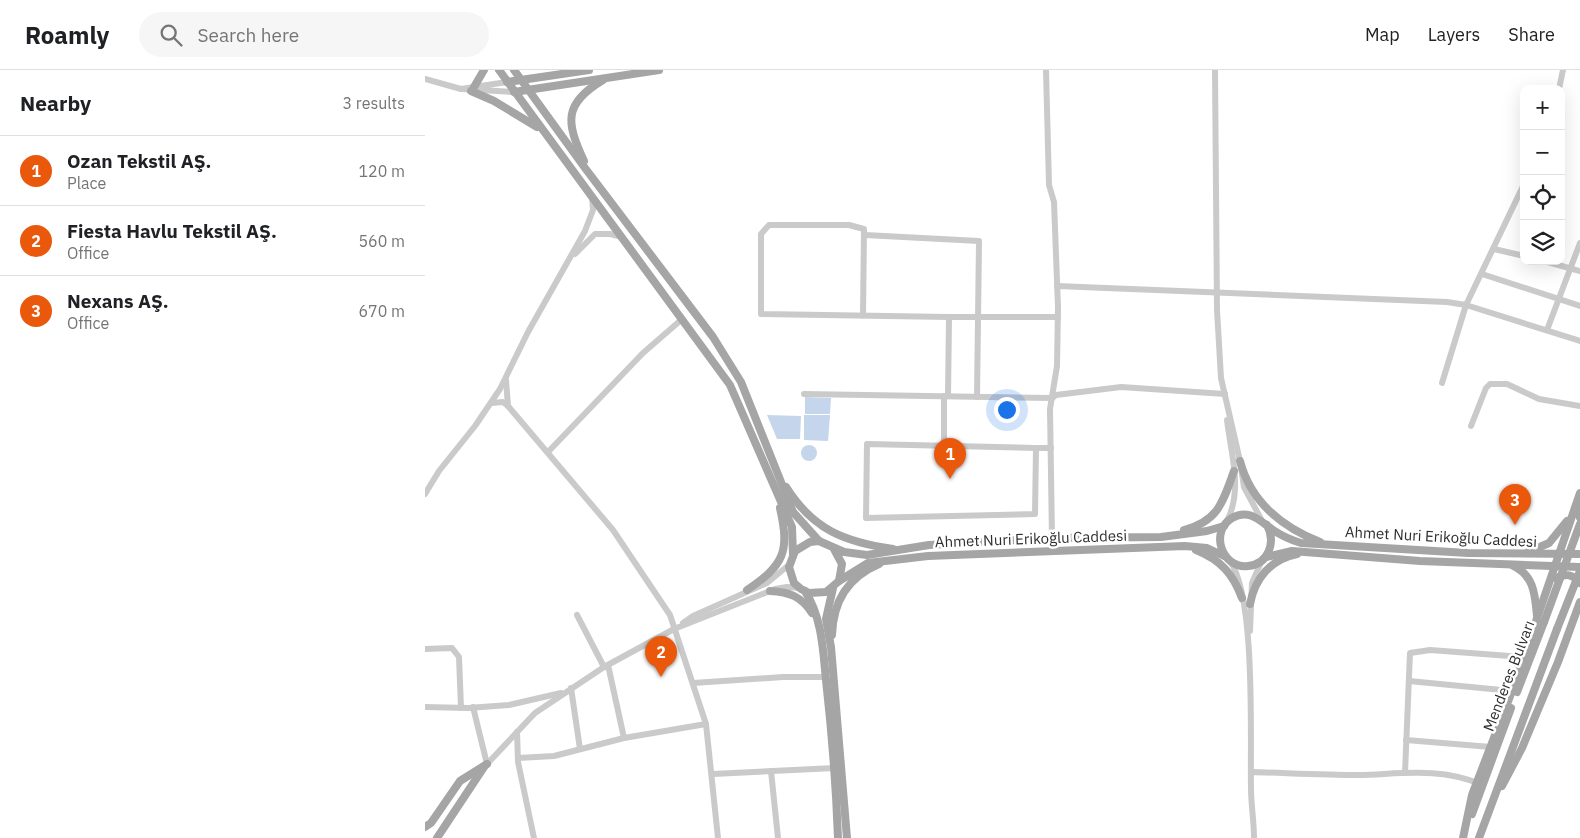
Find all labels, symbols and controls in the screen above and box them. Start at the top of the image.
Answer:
search box [139,12,489,57]
text: Roamly [25,19,109,51]
icon: search [157,21,185,49]
text: Search here [197,23,299,47]
text: Map [1365,23,1400,46]
text: Layers [1428,23,1480,46]
text: Share [1508,23,1555,46]
map controls [1520,85,1565,265]
button: + [1520,85,1565,130]
text: Nearby [20,89,91,117]
text: 3 results [342,93,405,113]
button: − [1520,130,1565,175]
text: Ozan Tekstil AŞ. [67,149,211,173]
text: 1 [31,161,41,181]
text: 120 m [358,161,405,181]
text: Place [67,173,106,193]
button: locate [1520,175,1565,220]
text: Fiesta Havlu Tekstil AŞ. [67,219,277,243]
button: layers [1520,220,1565,265]
text: 2 [31,231,41,251]
text: 560 m [358,231,405,251]
text: Office [67,243,109,263]
text: Nexans AŞ. [67,289,169,313]
text: 3 [31,301,41,321]
text: 670 m [358,301,405,321]
text: Office [67,313,109,333]
your location [994,397,1020,423]
pin: 1 [934,438,966,479]
pin: 3 [1499,484,1531,525]
street label: Ahmet Nuri Erikoğlu Caddesi [1344,522,1538,551]
street label: Ahmet Nuri Erikoğlu Caddesi [935,526,1127,551]
street label: Menderes Bulvarı [1479,618,1538,734]
pin: 2 [645,636,677,677]

